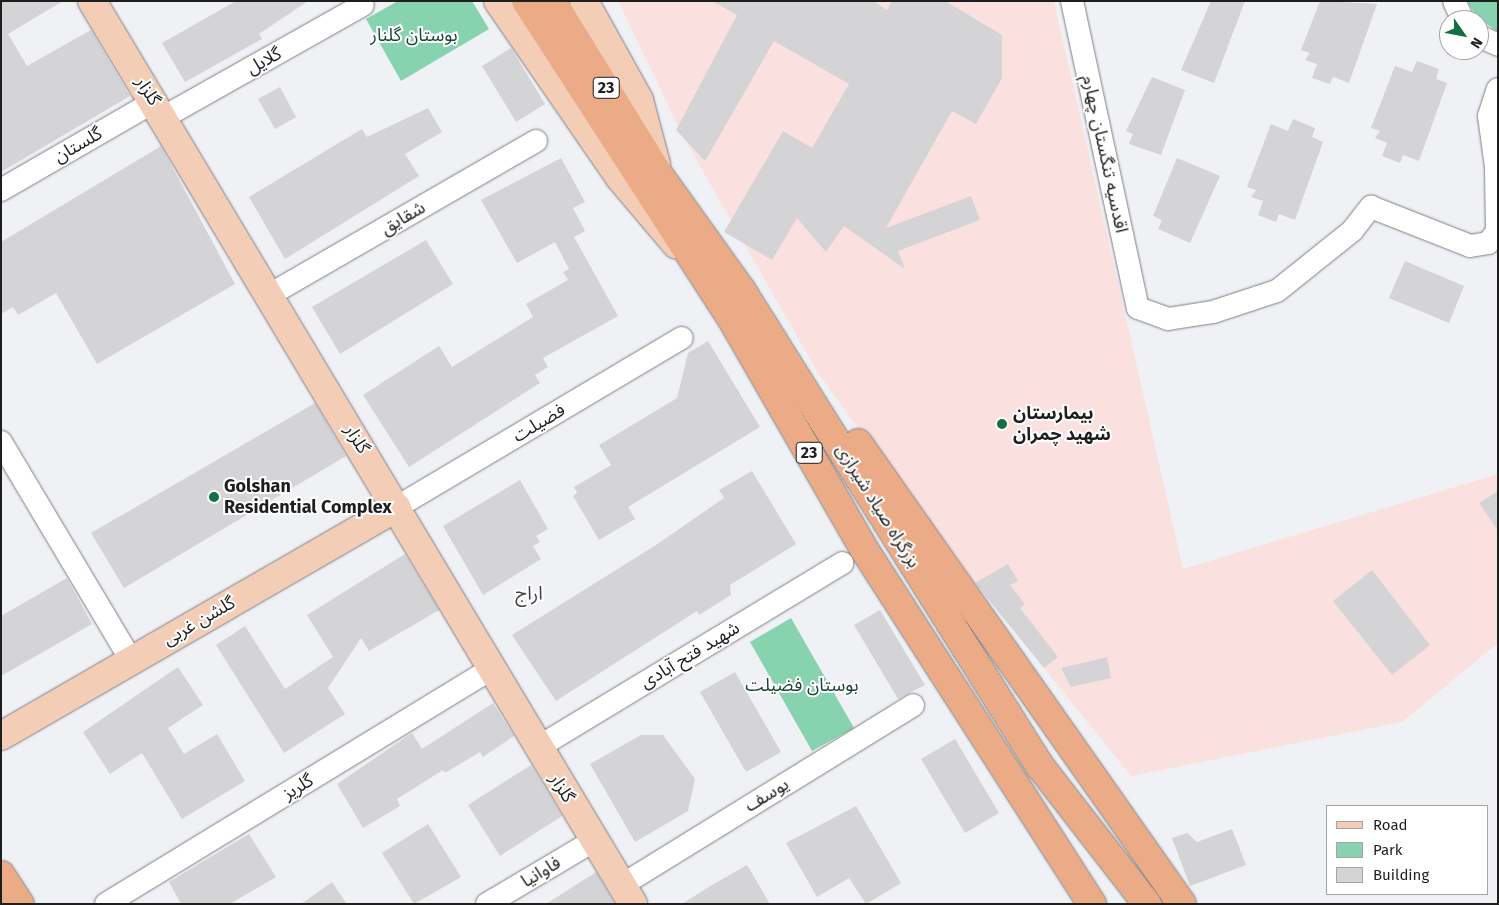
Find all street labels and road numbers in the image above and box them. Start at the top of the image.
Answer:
street label: گلایل [243,43,285,79]
street label: گلزار [131,72,165,110]
street label: اقدسیه تنگستان چهارم [1078,73,1132,235]
road number: 23 [592,75,620,102]
street label: گلستان [50,123,106,167]
street label: شقایق [377,197,429,239]
street label: فضیلت [509,399,569,447]
street label: گلزار [340,420,374,458]
road number: 23 [795,439,823,466]
street label: بزرگراه صیاد شیرازی [831,440,925,572]
street label: گلشن غربی [159,592,239,650]
street label: شهید فتح آبادی [636,617,744,693]
street label: گلزار [545,769,579,807]
street label: گلریز [279,770,317,804]
street label: یوسف [741,773,793,817]
street label: فاوانیا [517,852,565,892]

